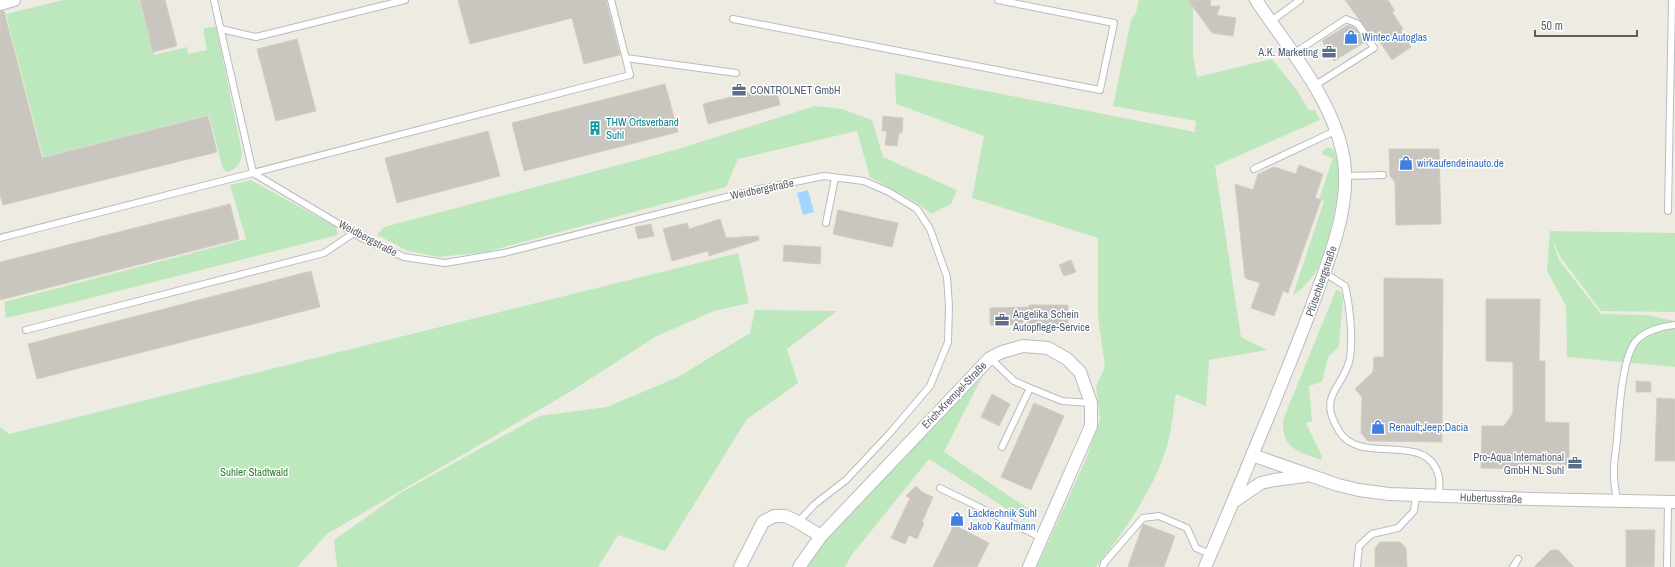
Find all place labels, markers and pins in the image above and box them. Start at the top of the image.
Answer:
shop icon: Wintec Autoglas [1343,29,1359,45]
place label: Wintec Autoglas [1362,30,1428,44]
office icon: A.K. Marketing [1321,44,1337,60]
place label: A.K. Marketing [1257,45,1318,59]
office icon: CONTROLNET GmbH [731,82,747,98]
place label: CONTROLNET GmbH [750,83,841,97]
place label: THW Ortsverband Suhl [606,115,679,142]
building icon: THW Ortsverband Suhl [587,120,603,136]
shop icon: wirkaufendeinauto.de [1398,155,1414,171]
place label: wirkaufendeinauto.de [1417,156,1504,170]
place label: Angelika Schein Autopflege-Service [1012,307,1090,334]
office icon: Angelika Schein Autopflege-Service [994,312,1010,328]
shop icon: Renault;Jeep;Dacia [1370,419,1386,435]
place label: Renault;Jeep;Dacia [1389,420,1468,434]
place label: Pro-Aqua International GmbH NL Suhl [1473,450,1564,477]
office icon: Pro-Aqua International GmbH NL Suhl [1567,455,1583,471]
place label: Lacktechnik Suhl Jakob Kaufmann [968,506,1037,533]
shop icon: Lacktechnik Suhl Jakob Kaufmann [949,511,965,527]

